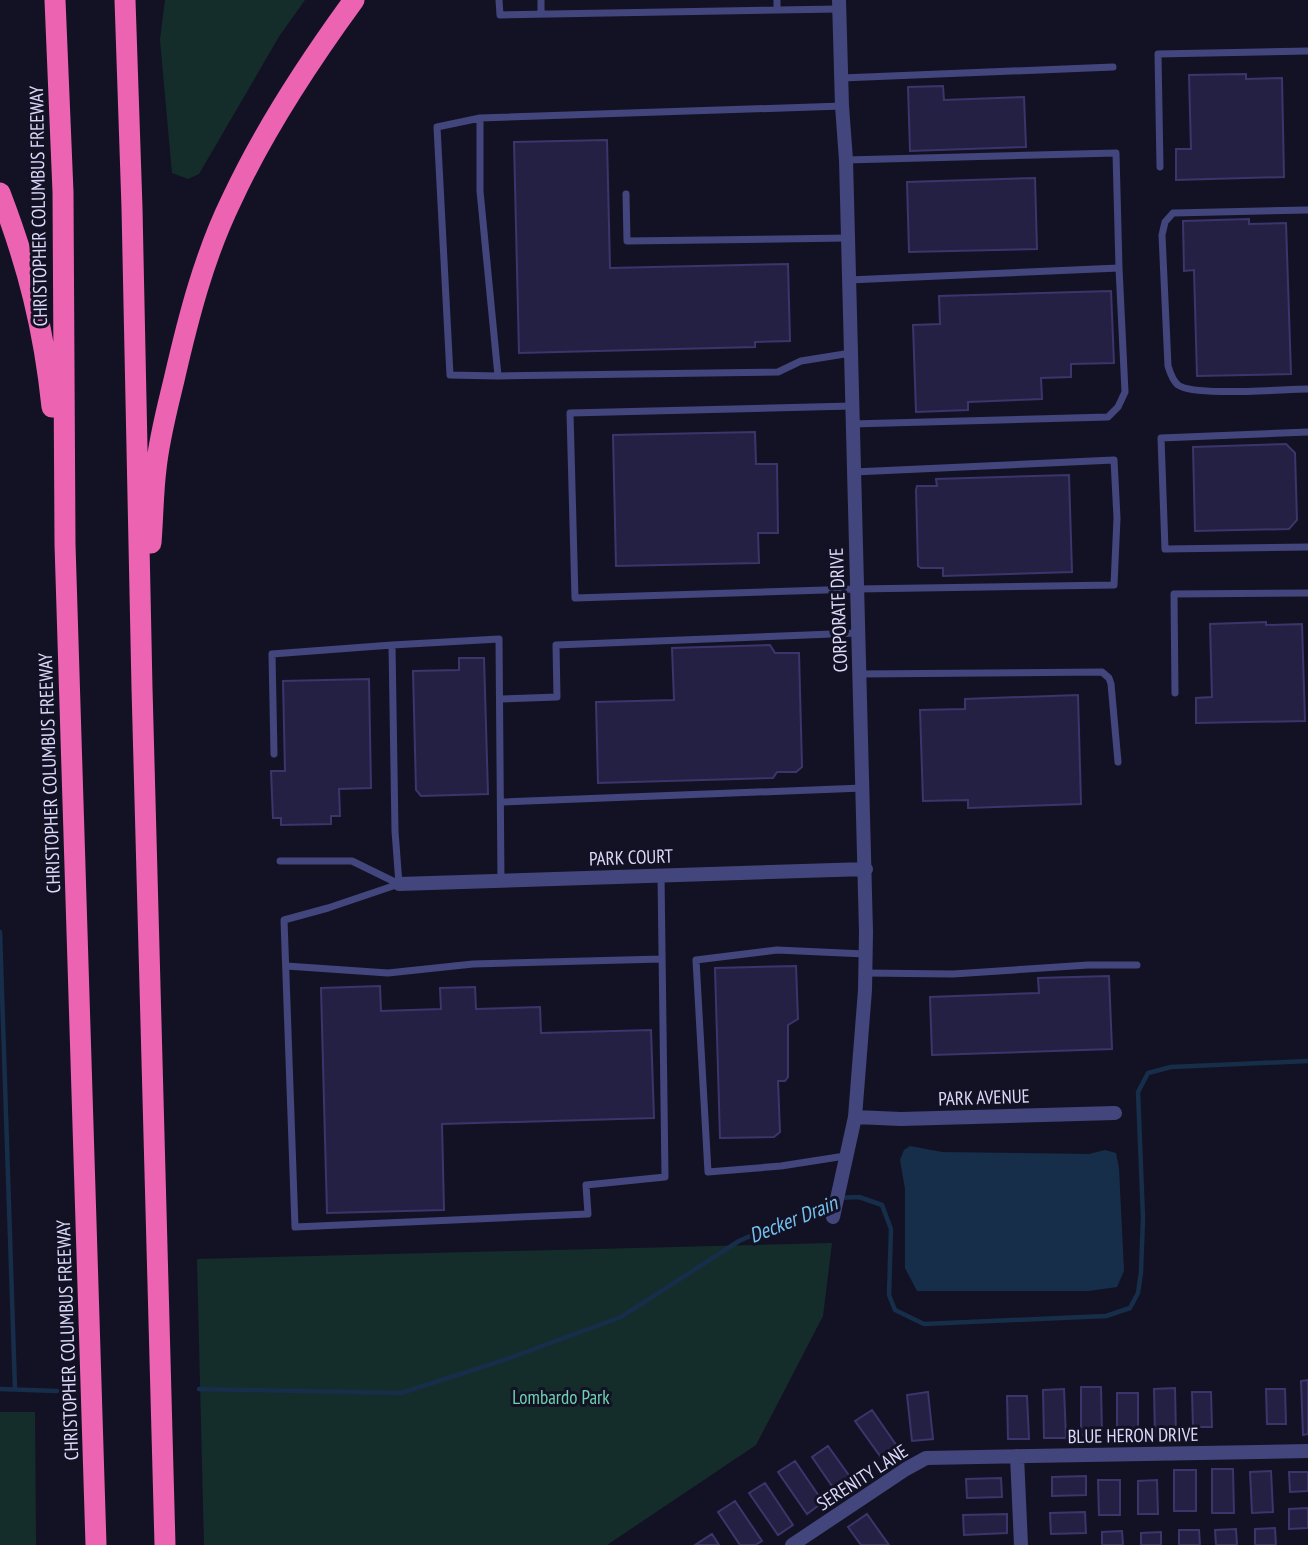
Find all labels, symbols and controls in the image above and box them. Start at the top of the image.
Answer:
street label: CHRISTOPHER COLUMBUS FREEWAY [24,85,52,326]
street label: CORPORATE DRIVE [824,547,852,673]
street label: CHRISTOPHER COLUMBUS FREEWAY [33,652,65,894]
street label: PARK COURT [589,844,674,870]
street label: PARK AVENUE [938,1083,1030,1111]
water label: Decker Drain [745,1188,843,1249]
street label: CHRISTOPHER COLUMBUS FREEWAY [51,1219,83,1461]
park label: Lombardo Park [512,1385,610,1409]
street label: BLUE HERON DRIVE [1067,1422,1199,1448]
street label: SERENITY LANE [812,1439,912,1515]

